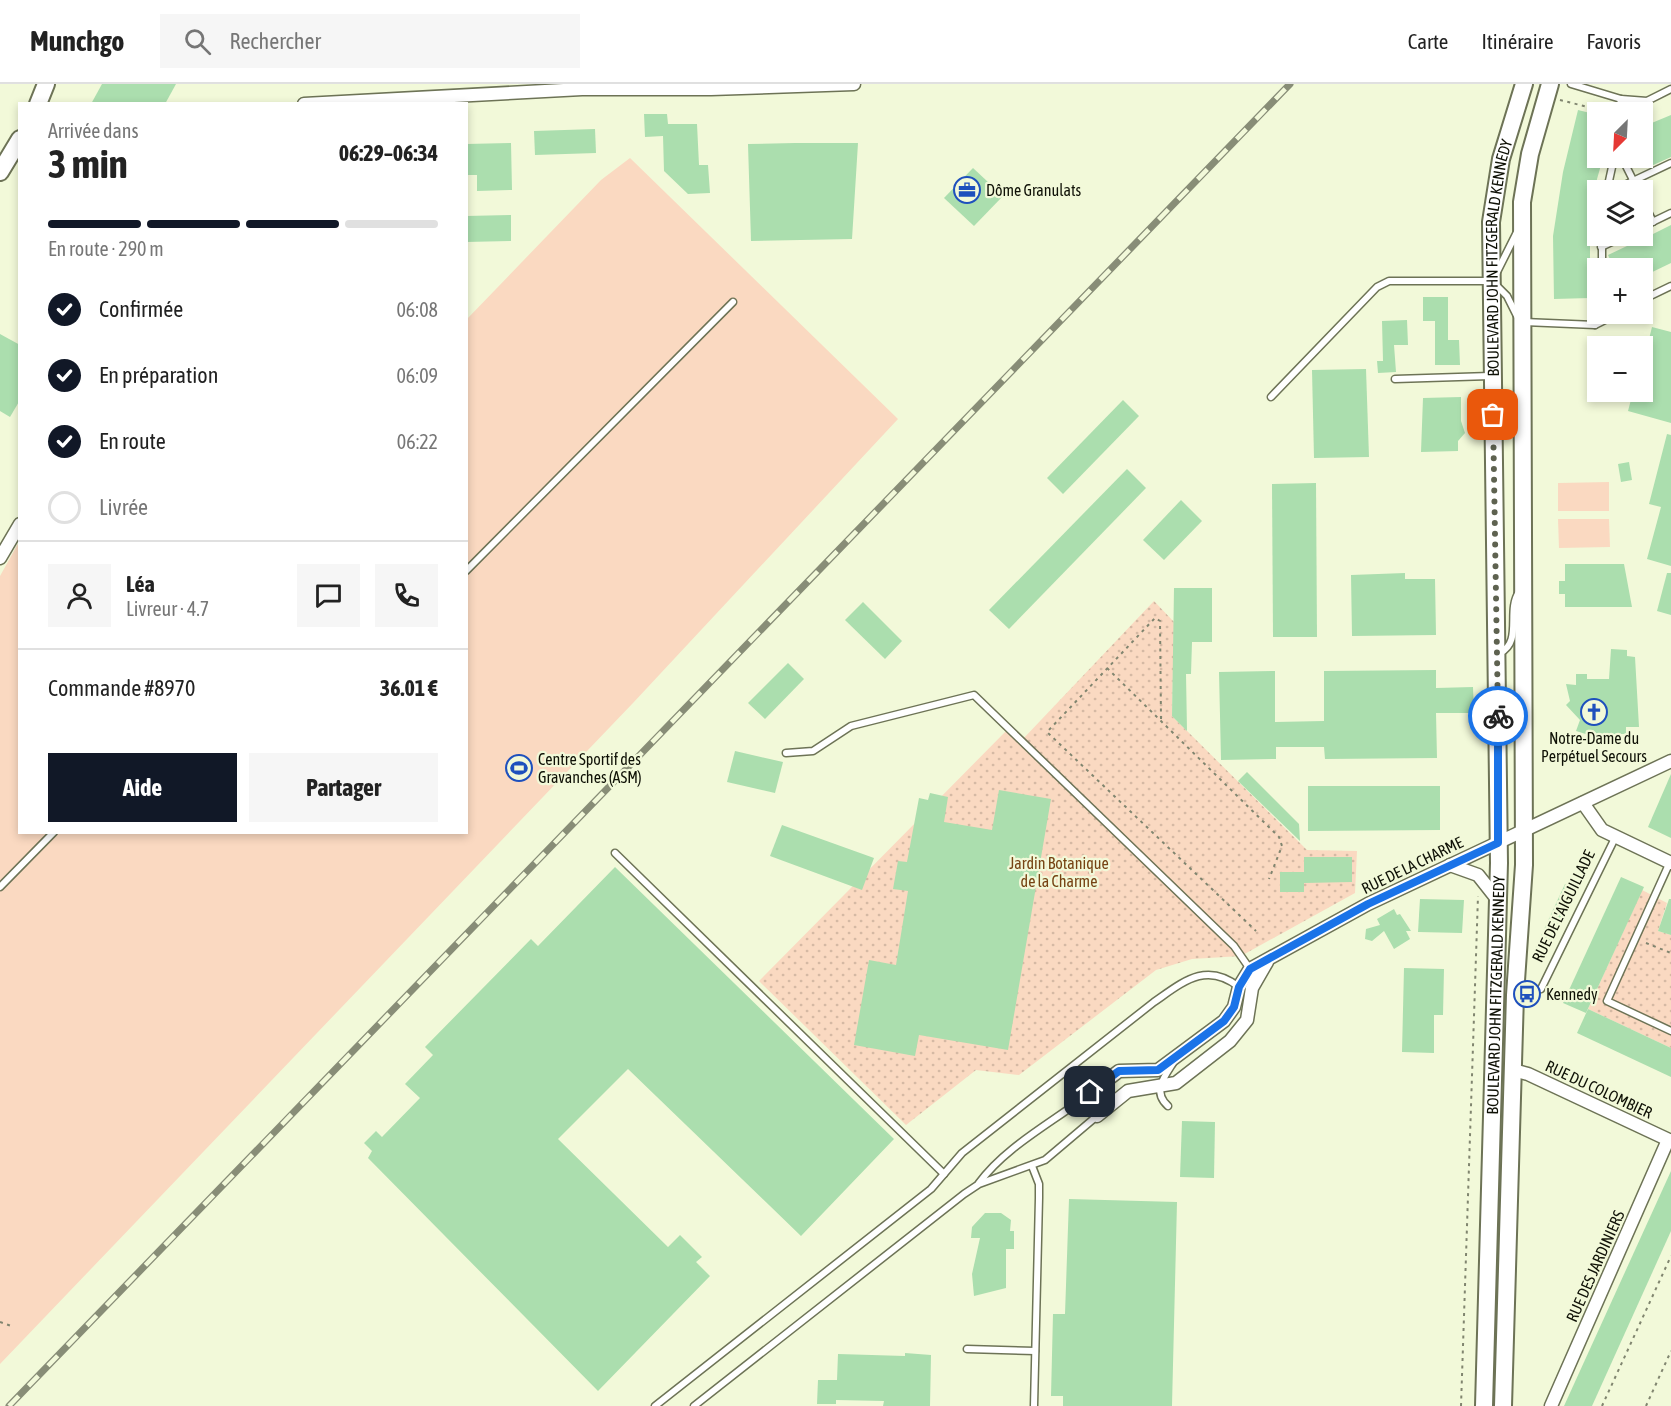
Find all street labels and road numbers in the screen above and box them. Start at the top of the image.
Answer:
street label: BOULEVARD JOHN FITZGERALD KENNEDY [1482,136,1516,377]
street label: RUE DE LA CHARME [1358,833,1466,897]
street label: RUE DE L'AIGUILLADE [1528,847,1598,965]
street label: BOULEVARD JOHN FITZGERALD KENNEDY [1483,875,1508,1115]
street label: RUE DU COLOMBIER [1543,1056,1655,1122]
street label: RUE DES JARDINIERS [1562,1207,1628,1325]

